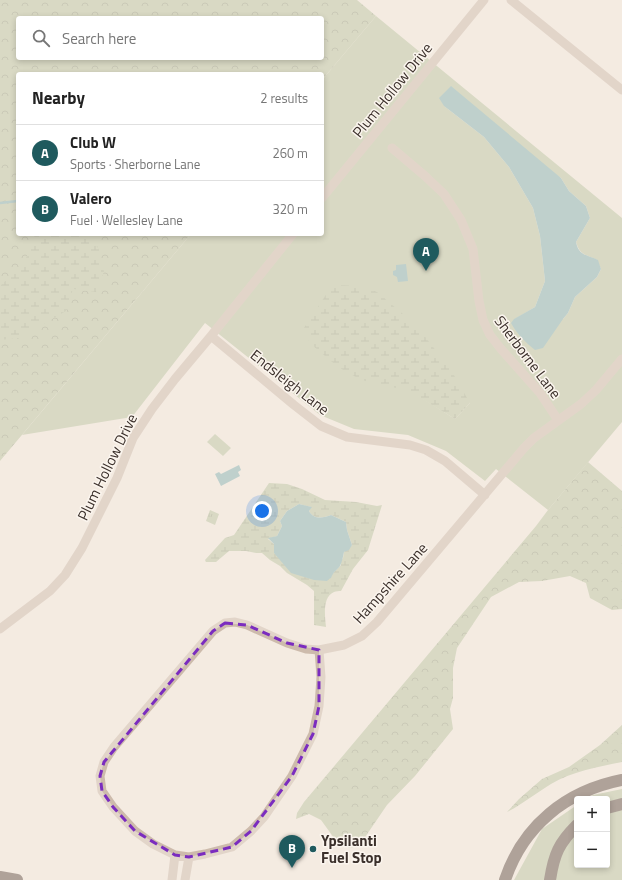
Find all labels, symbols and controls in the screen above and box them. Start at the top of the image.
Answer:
search box [16,16,324,60]
icon: search [30,27,52,49]
text: Search here [62,27,136,50]
street label: Plum Hollow Drive [346,38,438,142]
text: Nearby [32,85,85,111]
text: 2 results [260,88,308,108]
text: Club W [70,131,116,154]
text: A [41,143,49,163]
text: 260 m [272,143,308,163]
text: Sports · Sherborne Lane [70,154,200,174]
text: Valero [70,187,112,210]
text: B [41,199,49,219]
text: 320 m [272,199,308,219]
text: Fuel · Wellesley Lane [70,210,183,230]
pin: A [413,238,439,271]
street label: Sherborne Lane [489,310,567,404]
street label: Endsleigh Lane [245,344,335,420]
street label: Plum Hollow Drive [71,410,143,524]
your location [252,501,272,521]
street label: Hampshire Lane [347,537,433,629]
map controls [574,796,610,868]
button: + [574,796,610,832]
place label: Ypsilanti Fuel Stop [321,829,382,869]
button: − [574,832,610,868]
pin: B [279,835,305,868]
marker: Ypsilanti Fuel Stop [308,844,318,854]

